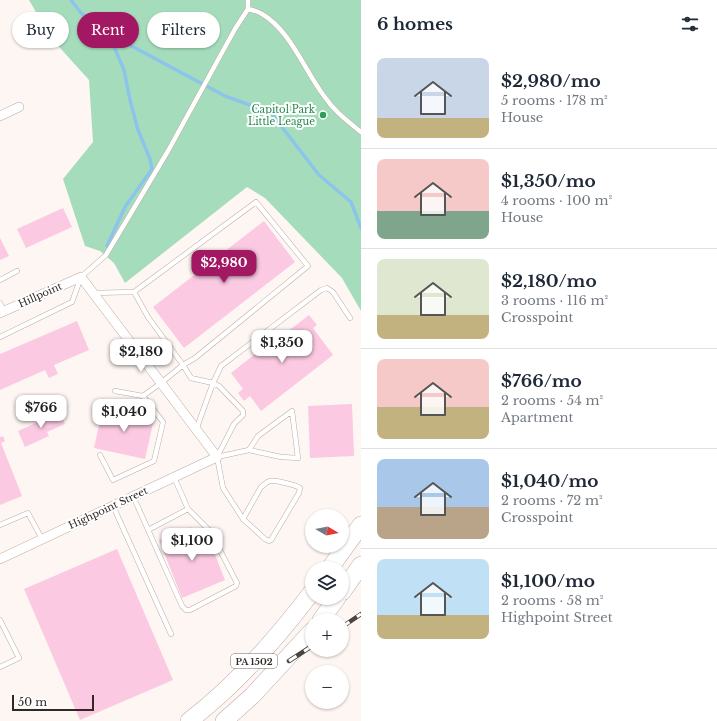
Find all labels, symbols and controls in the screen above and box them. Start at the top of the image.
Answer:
chip: Buy [12,12,69,48]
chip: Rent [77,12,139,48]
chip: Filters [147,12,220,48]
icon: filters [679,13,701,35]
text: 6 homes [377,14,453,35]
text: $2,980/mo [501,71,601,92]
icon: home [409,74,457,122]
text: 5 rooms · 178 m² [501,92,608,109]
place label: Capitol Park Little League [248,103,316,128]
text: House [501,109,543,126]
marker: Capitol Park Little League [318,110,328,120]
text: $1,350/mo [501,171,596,192]
icon: home [409,175,457,223]
text: 4 rooms · 100 m² [501,192,612,209]
text: House [501,209,543,226]
pin: $2,980 [191,250,257,284]
text: $2,980 [200,254,248,271]
text: $2,180/mo [501,271,597,292]
icon: home [409,275,457,323]
street label: Hillpoint [16,280,64,310]
text: 3 rooms · 116 m² [501,292,608,309]
text: Crosspoint [501,309,573,326]
pin: $1,350 [249,330,315,364]
text: $1,350 [260,334,304,351]
pin: $2,180 [108,339,174,373]
text: $2,180 [119,343,163,360]
text: $766/mo [501,371,582,392]
icon: home [409,375,457,423]
text: 2 rooms · 54 m² [501,392,603,409]
pin: $766 [17,395,65,429]
text: $766 [25,399,57,416]
pin: $1,040 [91,399,157,433]
text: $1,040 [101,403,147,420]
text: Apartment [501,409,573,426]
text: $1,040/mo [501,471,599,492]
icon: home [409,475,457,523]
street label: Highpoint Street [66,484,150,532]
text: 2 rooms · 72 m² [501,492,603,509]
north arrow [305,509,349,553]
map controls [305,509,349,709]
text: Crosspoint [501,509,573,526]
pin: $1,100 [159,528,225,562]
text: $1,100 [171,532,213,549]
button: layers [305,561,349,605]
text: $1,100/mo [501,571,595,592]
icon: home [409,575,457,623]
text: 2 rooms · 58 m² [501,592,603,609]
text: Highpoint Street [501,609,613,626]
button: + [305,613,349,657]
road number: PA 1502 [231,654,277,668]
button: − [305,665,349,709]
scale bar [12,693,94,712]
text: 50 m [18,695,47,709]

